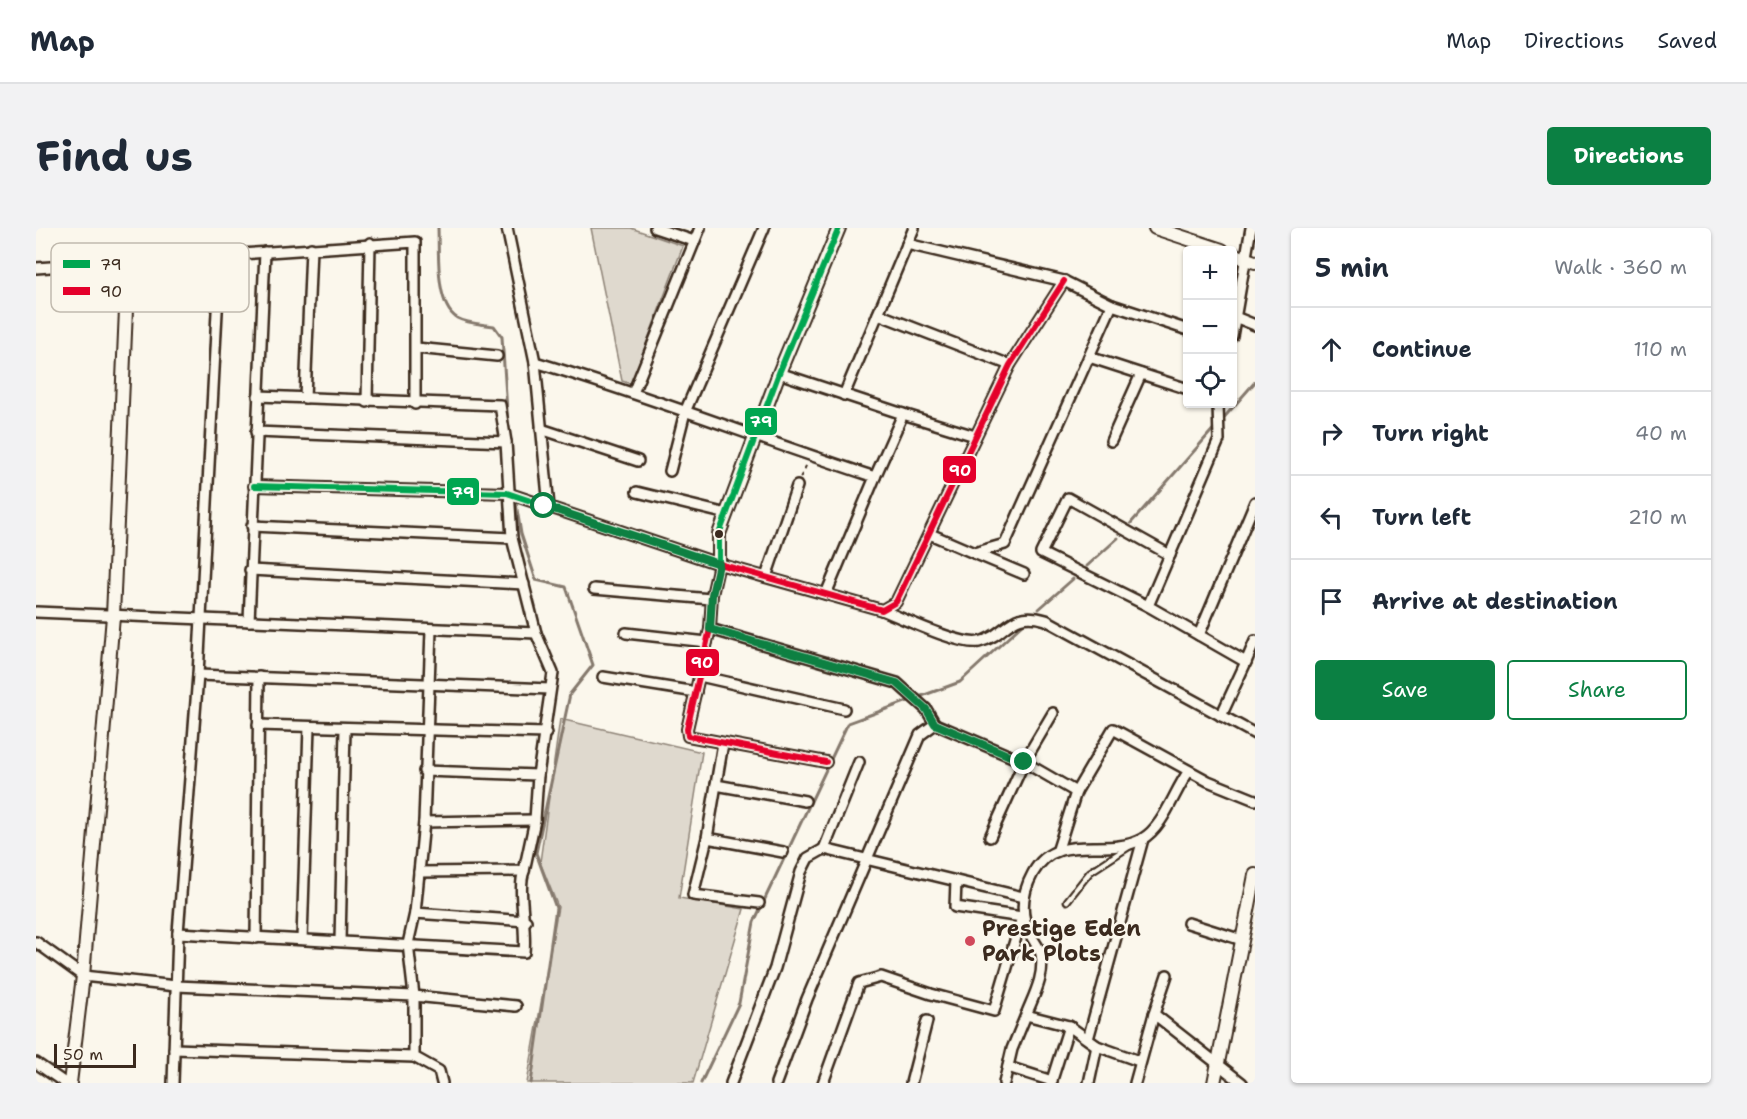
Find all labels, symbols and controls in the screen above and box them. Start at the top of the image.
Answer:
text: Map [30,22,95,60]
text: Map [1446,27,1491,55]
text: Directions [1524,27,1624,55]
text: Saved [1657,27,1717,55]
button: Directions [1547,127,1711,185]
text: Find us [36,128,193,184]
legend [51,243,249,312]
map controls [1183,246,1237,408]
button: + [1183,246,1237,300]
text: 5 min [1315,250,1389,285]
text: 79 [100,254,122,275]
text: Walk · 360 m [1554,254,1687,280]
text: 90 [100,281,122,302]
button: − [1183,300,1237,354]
icon: ahead [1315,333,1348,366]
text: Continue [1372,335,1472,364]
text: 110 m [1633,336,1687,362]
button: locate [1183,354,1237,408]
line badge: 79 [744,407,778,436]
text: 79 [750,411,772,432]
icon: right [1315,417,1348,450]
text: Turn right [1372,419,1489,448]
text: 40 m [1635,420,1687,446]
line badge: 90 [942,455,977,484]
text: 90 [949,460,971,481]
line badge: 79 [446,477,480,506]
text: 79 [452,482,474,503]
route start [530,492,556,518]
icon: left [1315,501,1348,534]
text: Turn left [1372,503,1471,532]
text: 210 m [1628,504,1687,530]
unlabelled marker [713,528,725,540]
icon: arrive [1315,585,1348,618]
text: Arrive at destination [1372,587,1618,616]
line badge: 90 [685,648,720,677]
text: 90 [691,652,713,673]
button: Save [1315,660,1495,720]
button: Share [1507,660,1687,720]
route end [1010,748,1036,774]
place label: Prestige Eden Park Plots [982,914,1141,968]
marker: Prestige Eden Park Plots [963,934,977,948]
scale bar [54,1041,136,1068]
text: 50 m [63,1044,103,1065]

